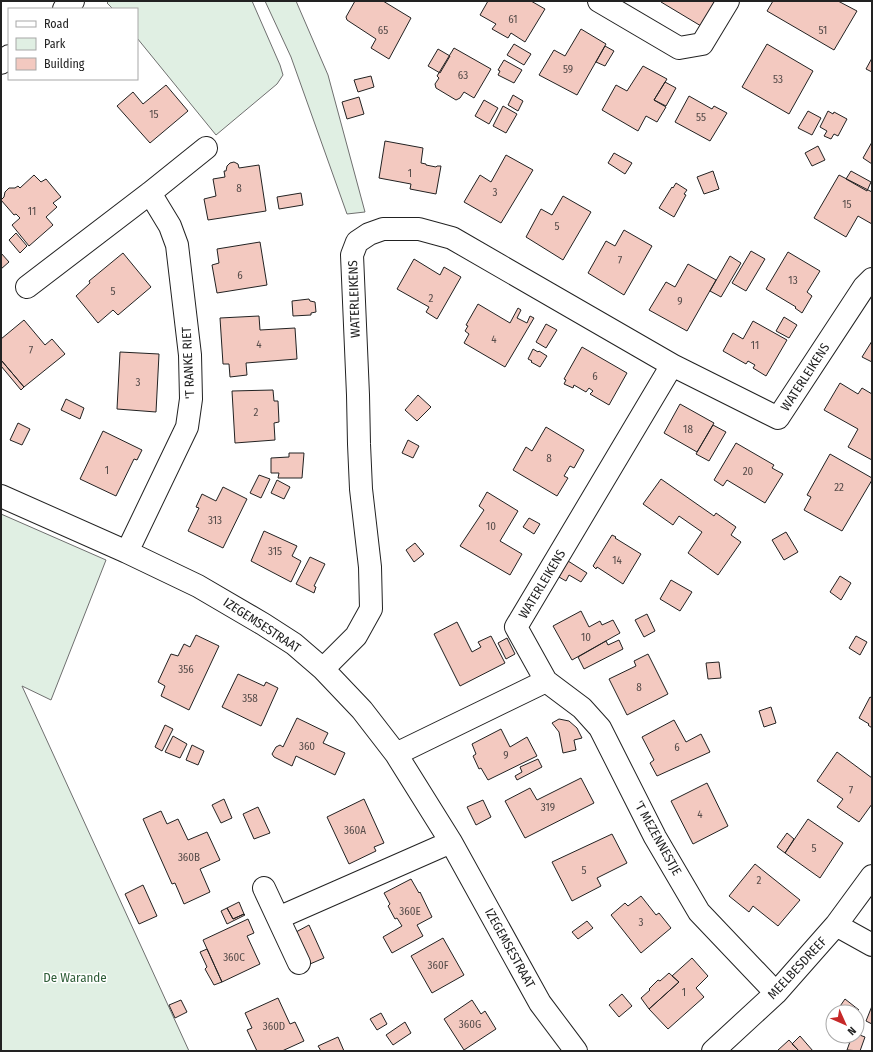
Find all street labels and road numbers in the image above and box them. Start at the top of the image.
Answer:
street label: WATERLEIKENS [345,260,363,338]
street label: 'T RANKE RIET [179,327,197,399]
street label: WATERLEIKENS [778,340,832,414]
street label: WATERLEIKENS [516,547,568,621]
street label: IZEGEMSESTRAAT [221,595,303,655]
street label: 'T MEZENNESTJE [631,798,685,878]
street label: IZEGEMSESTRAAT [482,906,538,990]
street label: MEELBESDREEF [764,934,830,1002]

